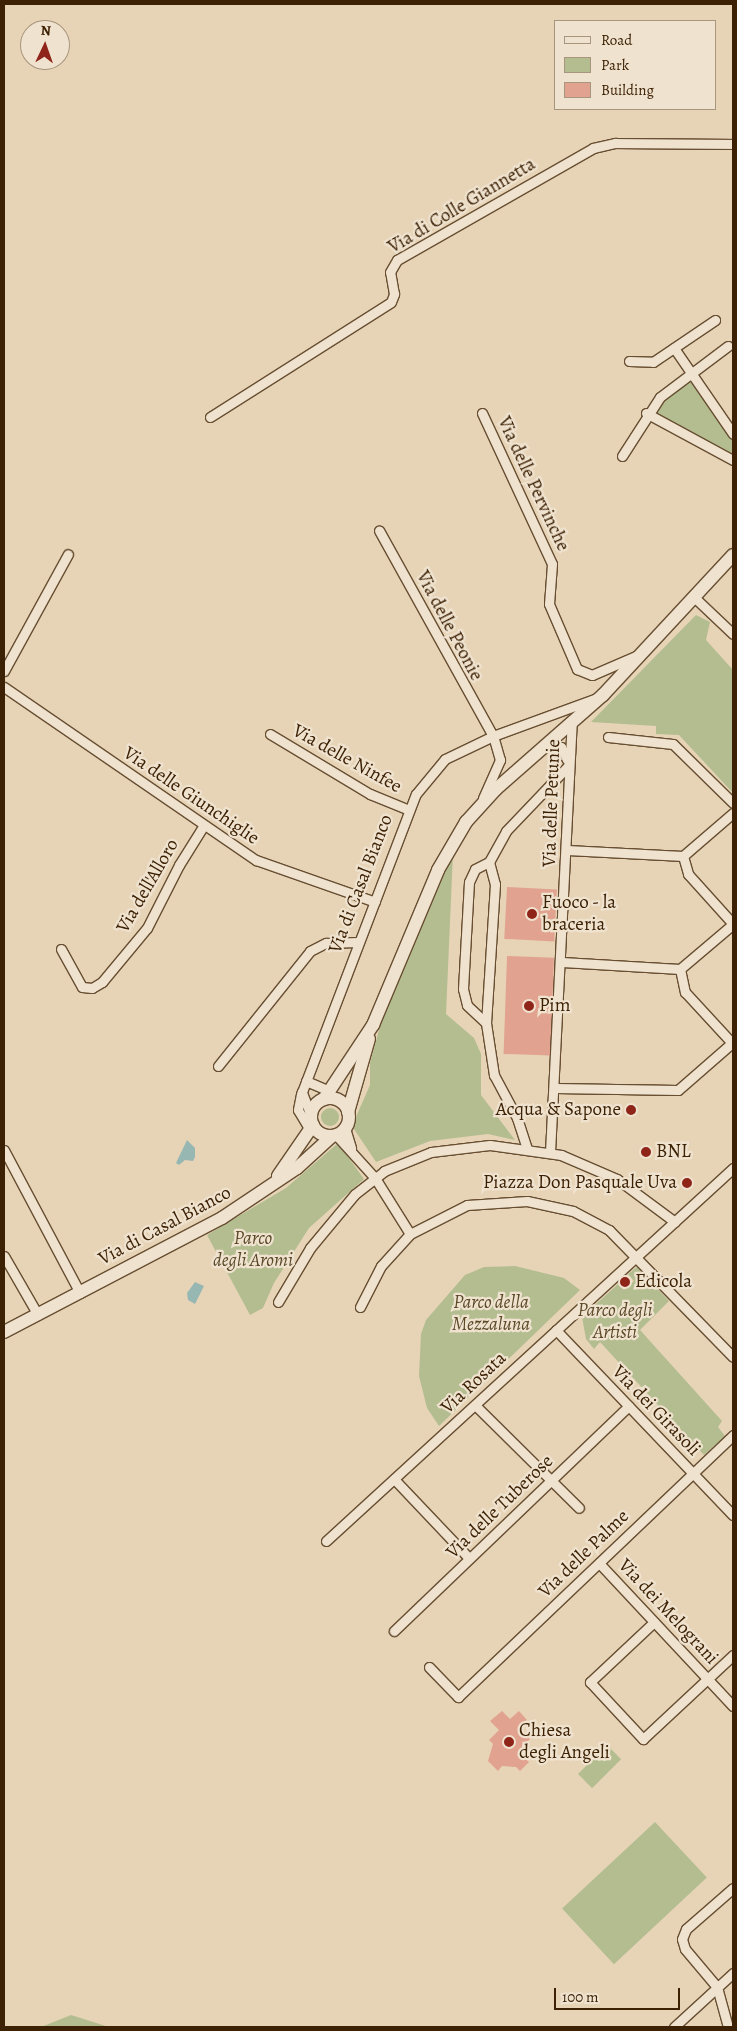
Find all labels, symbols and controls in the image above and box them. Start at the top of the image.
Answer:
north arrow [20,20,70,70]
legend [554,20,717,110]
text: N [40,21,51,40]
text: Road [601,30,632,50]
text: Park [601,55,629,75]
text: Building [601,80,654,100]
street label: Via di Colle Giannetta [384,153,540,259]
street label: Via delle Pervinche [492,413,574,555]
street label: Via delle Peonie [411,567,487,685]
street label: Via delle Ninfee [288,720,406,798]
street label: Via delle Petunie [538,739,566,867]
street label: Via delle Giunchiglie [119,742,263,850]
street label: Via di Casal Bianco [324,811,398,957]
street label: Via dell'Alloro [112,835,184,937]
place label: Fuoco - la braceria [542,892,617,936]
marker: Fuoco - la braceria [526,908,538,920]
place label: Pim [539,995,570,1017]
marker: Pim [523,1000,535,1012]
place label: Acqua & Sapone [496,1099,621,1121]
marker: Acqua & Sapone [625,1104,637,1116]
place label: BNL [656,1141,691,1163]
marker: BNL [640,1146,652,1158]
place label: Piazza Don Pasquale Uva [483,1172,677,1194]
marker: Piazza Don Pasquale Uva [681,1177,693,1189]
street label: Via di Casal Bianco [95,1181,235,1271]
park label: Parco degli Aromi [213,1228,293,1272]
place label: Edicola [635,1271,692,1293]
marker: Edicola [619,1276,631,1288]
park label: Parco della Mezzaluna [452,1292,530,1336]
park label: Parco degli Artisti [577,1300,653,1344]
street label: Via Rosata [437,1347,511,1419]
street label: Via dei Girasoli [607,1361,705,1461]
street label: Via delle Tuberose [442,1450,558,1564]
street label: Via delle Palme [534,1505,634,1603]
street label: Via dei Melograni [613,1554,723,1670]
place label: Chiesa degli Angeli [519,1720,610,1764]
marker: Chiesa degli Angeli [503,1736,515,1748]
scale bar [557,1978,683,2010]
text: 100 m [562,1987,599,2007]

